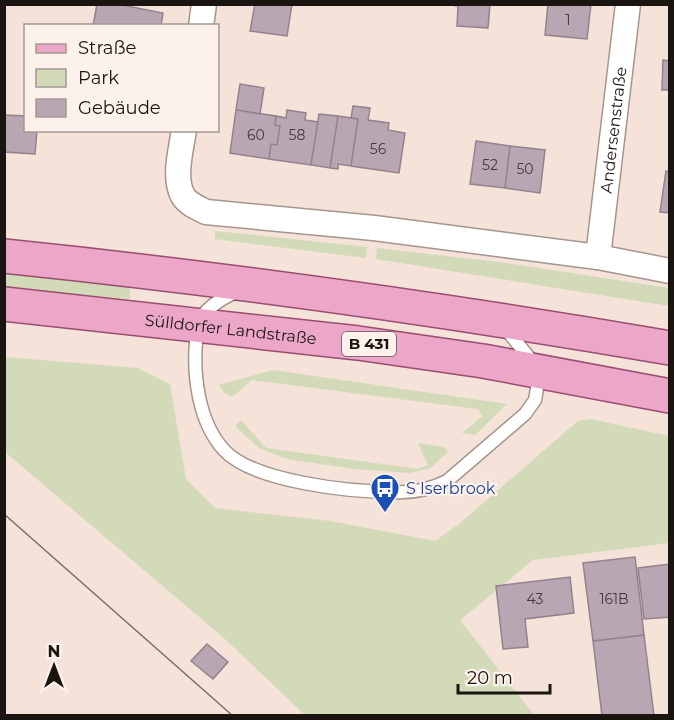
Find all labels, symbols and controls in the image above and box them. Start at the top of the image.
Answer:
house number: 1 [565,11,571,29]
legend [24,24,219,132]
text: Straße [78,37,137,59]
street label: Andersenstraße [597,66,631,194]
text: Park [78,67,119,89]
text: Gebäude [78,97,161,119]
house number: 60 [247,126,265,144]
house number: 58 [289,126,305,144]
house number: 56 [370,140,387,158]
house number: 52 [482,156,498,174]
house number: 50 [516,160,534,178]
street label: Sülldorfer Landstraße [144,311,317,348]
road number: B 431 [342,332,396,356]
bus stop icon: S Iserbrook [369,472,401,514]
place label: S Iserbrook [406,479,496,498]
house number: 43 [527,590,544,608]
house number: 161B [599,590,629,608]
north arrow [24,636,84,696]
text: N [48,642,60,661]
scale bar [458,657,550,695]
text: 20 m [467,667,513,689]

